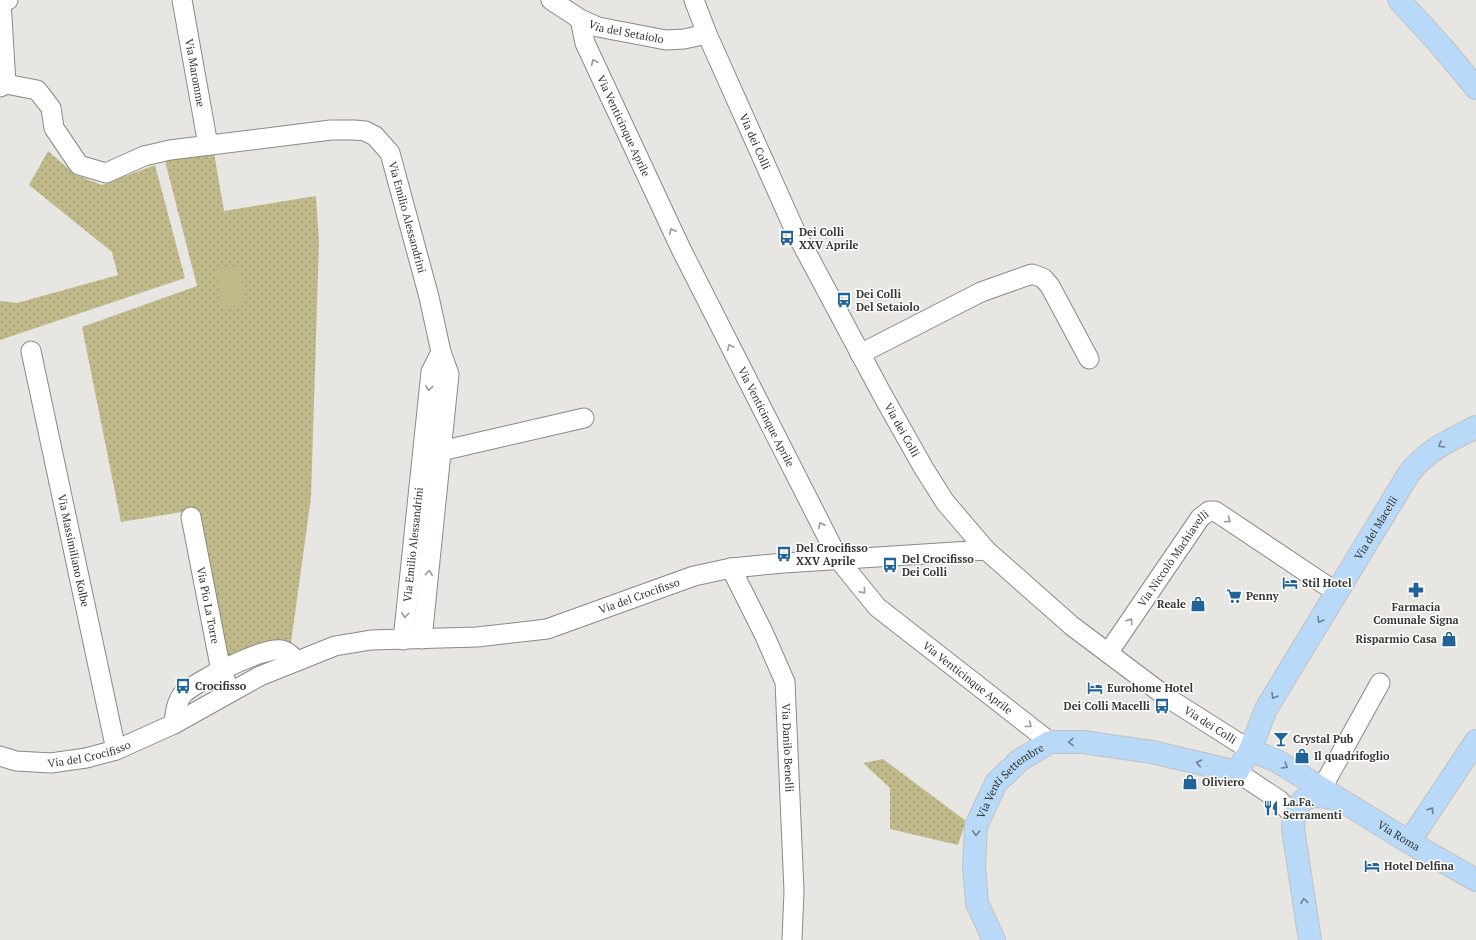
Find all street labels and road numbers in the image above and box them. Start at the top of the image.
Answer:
street label: Via del Setaiolo [586,17,665,46]
street label: Via Maromme [182,38,208,109]
street label: Via Venticinque Aprile [594,73,653,179]
street label: Via dei Colli [736,111,774,171]
street label: Via Emilio Alessandrini [386,160,429,274]
street label: Via Venticinque Aprile [735,364,798,470]
street label: Via dei Colli [881,400,923,459]
street label: Via Emilio Alessandrini [400,487,426,602]
street label: Via Massimiliano Kolbe [55,493,92,609]
street label: Via dei Macelli [1351,493,1401,562]
street label: Via Niccolò Machiavelli [1135,507,1212,609]
street label: Via Pio La Torre [194,566,223,646]
street label: Via del Crocifisso [597,575,681,617]
street label: Via Venticinque Aprile [920,638,1016,717]
street label: Via Danilo Benelli [779,703,797,792]
street label: Via dei Colli [1181,703,1239,747]
street label: Via del Crocifisso [47,737,133,770]
street label: Via Venti Settembre [974,740,1047,821]
street label: Via Roma [1375,817,1423,854]

